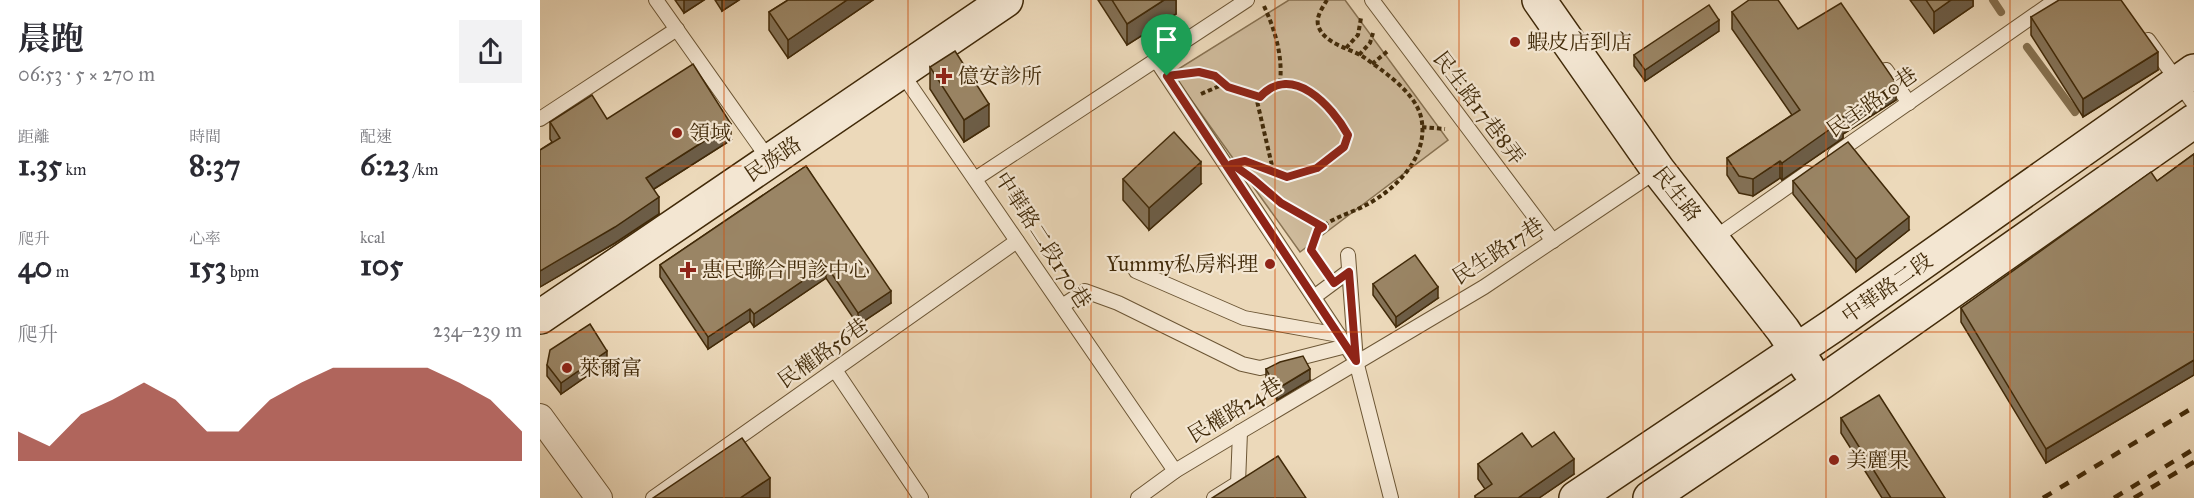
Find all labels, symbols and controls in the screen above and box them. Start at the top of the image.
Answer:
pin [1141,14,1192,76]
text: 晨跑 [18,19,84,59]
button: share [459,20,522,83]
icon: arrive [1150,23,1183,56]
place label: 蝦皮店到店 [1527,29,1632,55]
marker: 蝦皮店到店 [1508,35,1522,49]
street label: 民生路17巷8弄 [1428,46,1530,170]
street label: 民主路10巷 [1822,61,1922,143]
text: 06:53 · 5 × 270 m [18,62,155,86]
place label: 億安診所 [958,63,1042,89]
marker: 億安診所 [935,67,953,85]
place label: 領域 [689,120,731,146]
marker: 領域 [670,126,684,140]
text: 距離 [18,127,50,146]
text: 時間 [189,127,221,146]
text: 配速 [360,127,392,146]
street label: 民族路 [740,131,806,187]
text: 1.35 [18,147,62,183]
text: 8:37 [189,147,241,183]
text: 6:23 [360,147,410,183]
text: km [62,160,86,179]
text: /km [410,160,438,179]
street label: 民生路 [1647,161,1707,227]
street label: 中華路二段170巷 [989,167,1097,313]
street label: 民生路17巷 [1448,212,1548,290]
text: kcal [360,228,385,247]
text: 爬升 [18,229,50,248]
text: 心率 [189,229,221,248]
text: 105 [360,247,403,283]
street label: 中華路二段 [1837,247,1937,329]
text: 40 [18,249,52,285]
text: 153 [189,249,227,285]
place label: Yummy私房料理 [1106,251,1258,277]
place label: 惠民聯合門診中心 [702,257,870,283]
marker: Yummy私房料理 [1263,257,1277,271]
marker: 惠民聯合門診中心 [679,261,697,279]
text: m [52,262,69,281]
text: bpm [227,262,259,281]
street label: 民權路56巷 [773,312,873,394]
text: 234–239 m [433,318,522,342]
text: 爬升 [18,322,58,346]
place label: 萊爾富 [579,355,642,381]
marker: 萊爾富 [560,361,574,375]
street label: 民權路24巷 [1183,372,1287,448]
place label: 美麗果 [1846,447,1909,473]
marker: 美麗果 [1827,453,1841,467]

